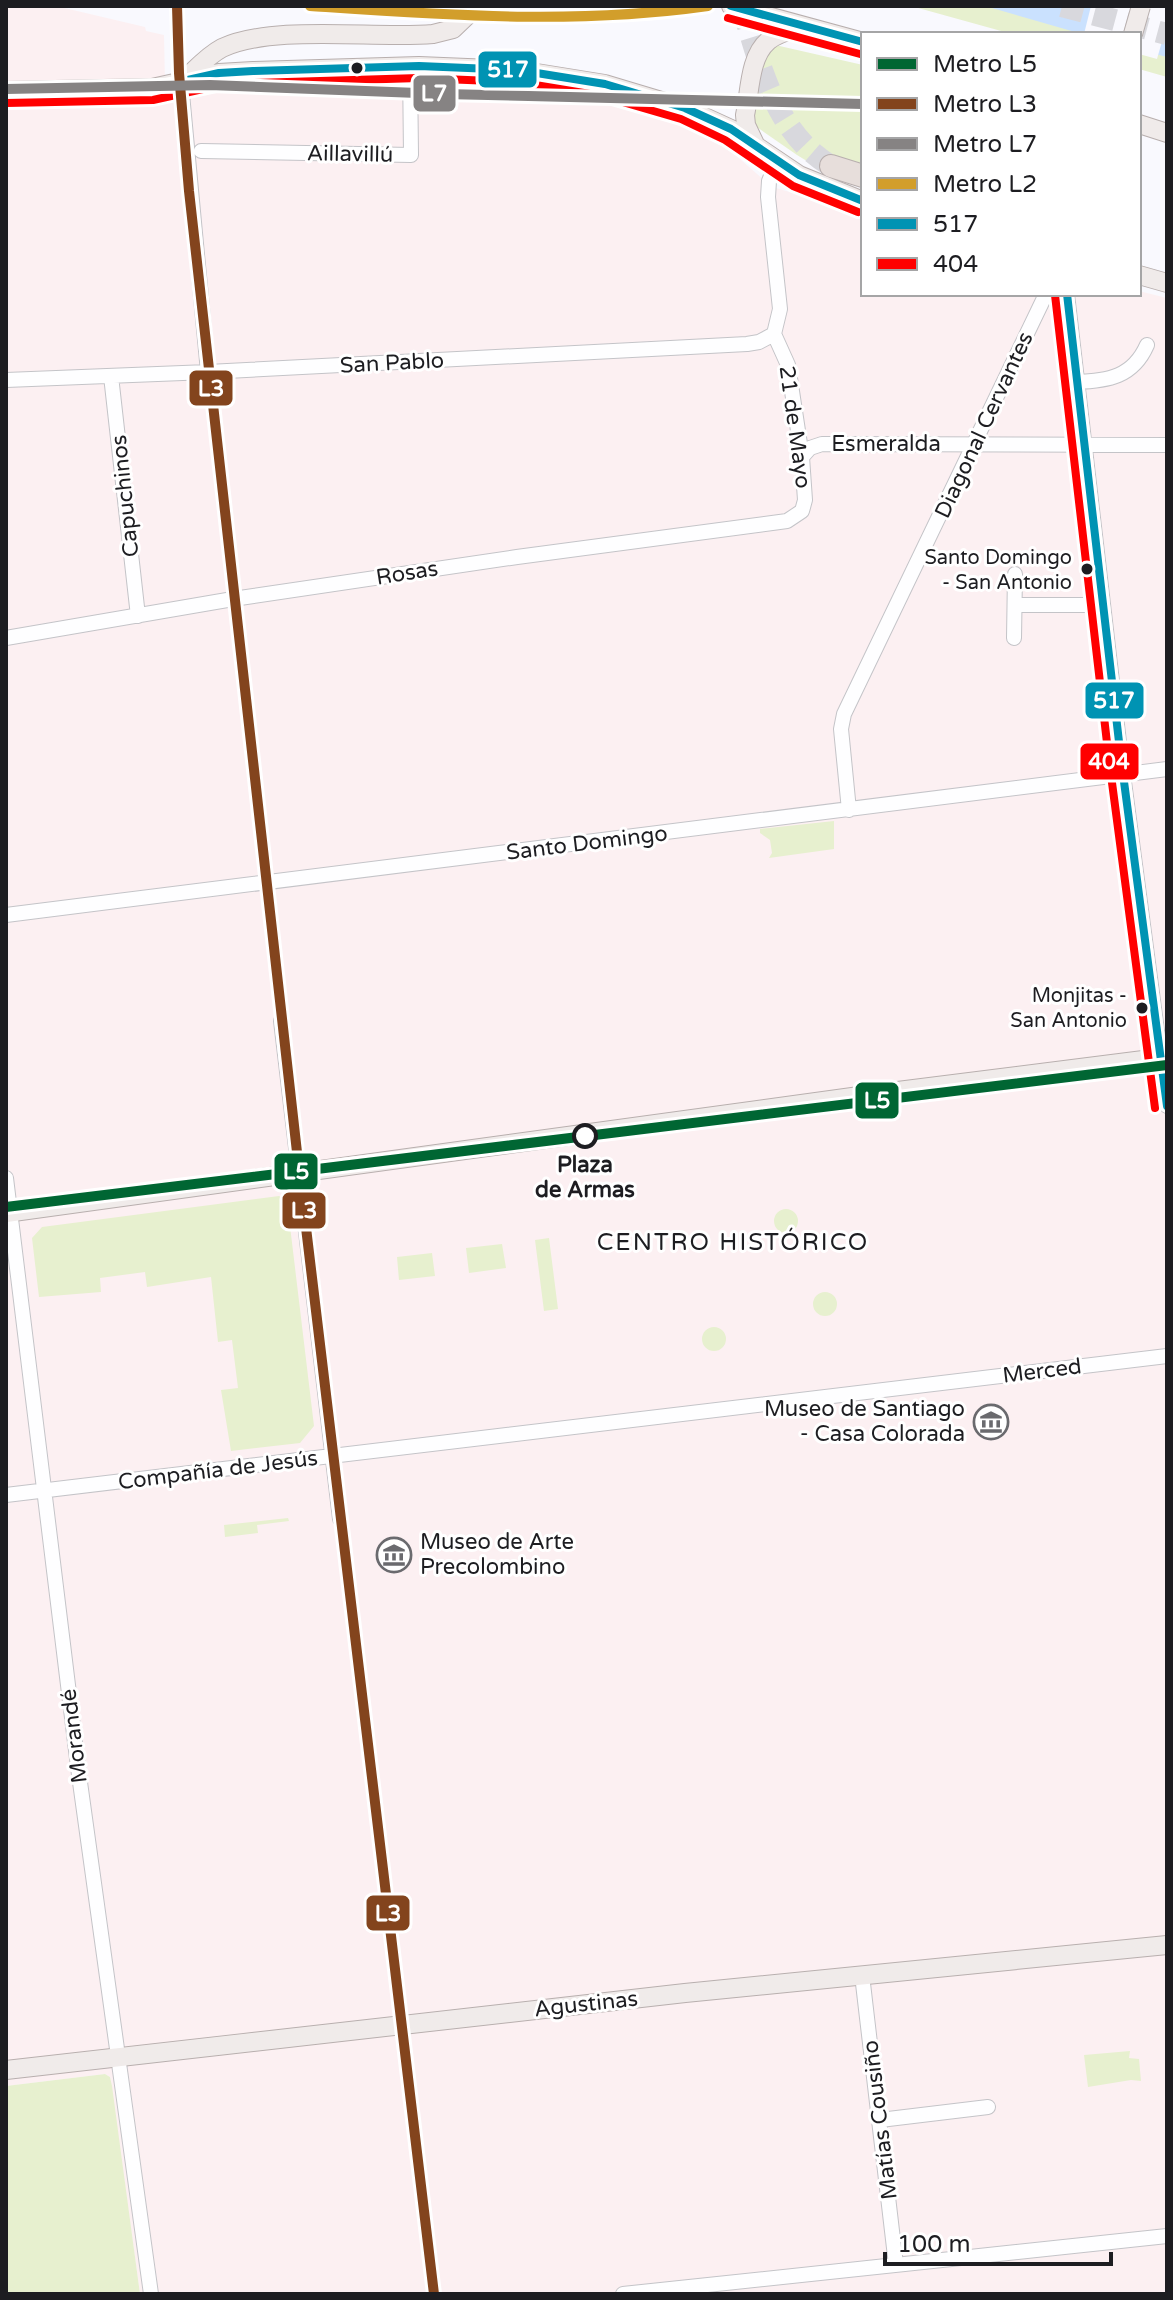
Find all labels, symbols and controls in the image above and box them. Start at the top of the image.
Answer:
legend [861,32,1141,296]
line badge: 517 [477,50,538,89]
text: Metro L5 [933,50,1037,79]
text: 517 [487,57,529,83]
unlabelled marker [349,60,365,76]
line badge: L7 [412,74,457,113]
text: L7 [421,81,447,107]
text: Metro L3 [933,90,1037,119]
text: Metro L7 [933,130,1037,159]
street label: Aillavillú [307,140,393,168]
text: Metro L2 [933,170,1037,199]
text: 517 [933,210,978,239]
text: 404 [933,250,978,279]
street label: Diagonal Cervantes [929,328,1039,522]
street label: San Pablo [339,347,445,379]
street label: 21 de Mayo [774,364,816,490]
line badge: L3 [188,369,234,407]
text: L3 [198,376,224,402]
street label: Esmeralda [831,431,941,457]
street label: Capuchinos [106,434,144,558]
place label: Santo Domingo - San Antonio [925,546,1072,595]
street label: Rosas [374,555,440,591]
marker: Santo Domingo - San Antonio [1079,561,1095,577]
line badge: 517 [1084,681,1145,720]
text: 517 [1093,688,1135,714]
line badge: 404 [1079,742,1140,781]
text: 404 [1088,749,1130,775]
street label: Santo Domingo [505,820,669,866]
place label: Monjitas - San Antonio [1010,984,1127,1033]
marker: Monjitas - San Antonio [1134,1000,1150,1016]
line badge: L5 [854,1081,900,1120]
text: L5 [864,1088,890,1114]
marker: Plaza de Armas [573,1124,597,1148]
line badge: L5 [273,1152,319,1191]
place label: Plaza de Armas [535,1152,635,1203]
text: L5 [283,1159,309,1185]
line badge: L3 [281,1191,327,1230]
text: L3 [291,1198,317,1224]
district label: CENTRO HISTÓRICO [597,1227,869,1257]
street label: Merced [1001,1353,1083,1389]
place label: Museo de Santiago - Casa Colorada [764,1396,965,1447]
museum icon: Museo de Santiago - Casa Colorada [972,1403,1010,1441]
street label: Compañía de Jesús [117,1445,319,1495]
place label: Museo de Arte Precolombino [420,1529,574,1580]
museum icon: Museo de Arte Precolombino [375,1536,413,1574]
street label: Morandé [55,1687,93,1785]
line badge: L3 [365,1894,411,1932]
text: L3 [375,1901,401,1927]
street label: Agustinas [533,1986,639,2022]
street label: Matías Cousiño [857,2039,903,2201]
scale bar [885,2216,1111,2266]
text: 100 m [897,2230,971,2259]

